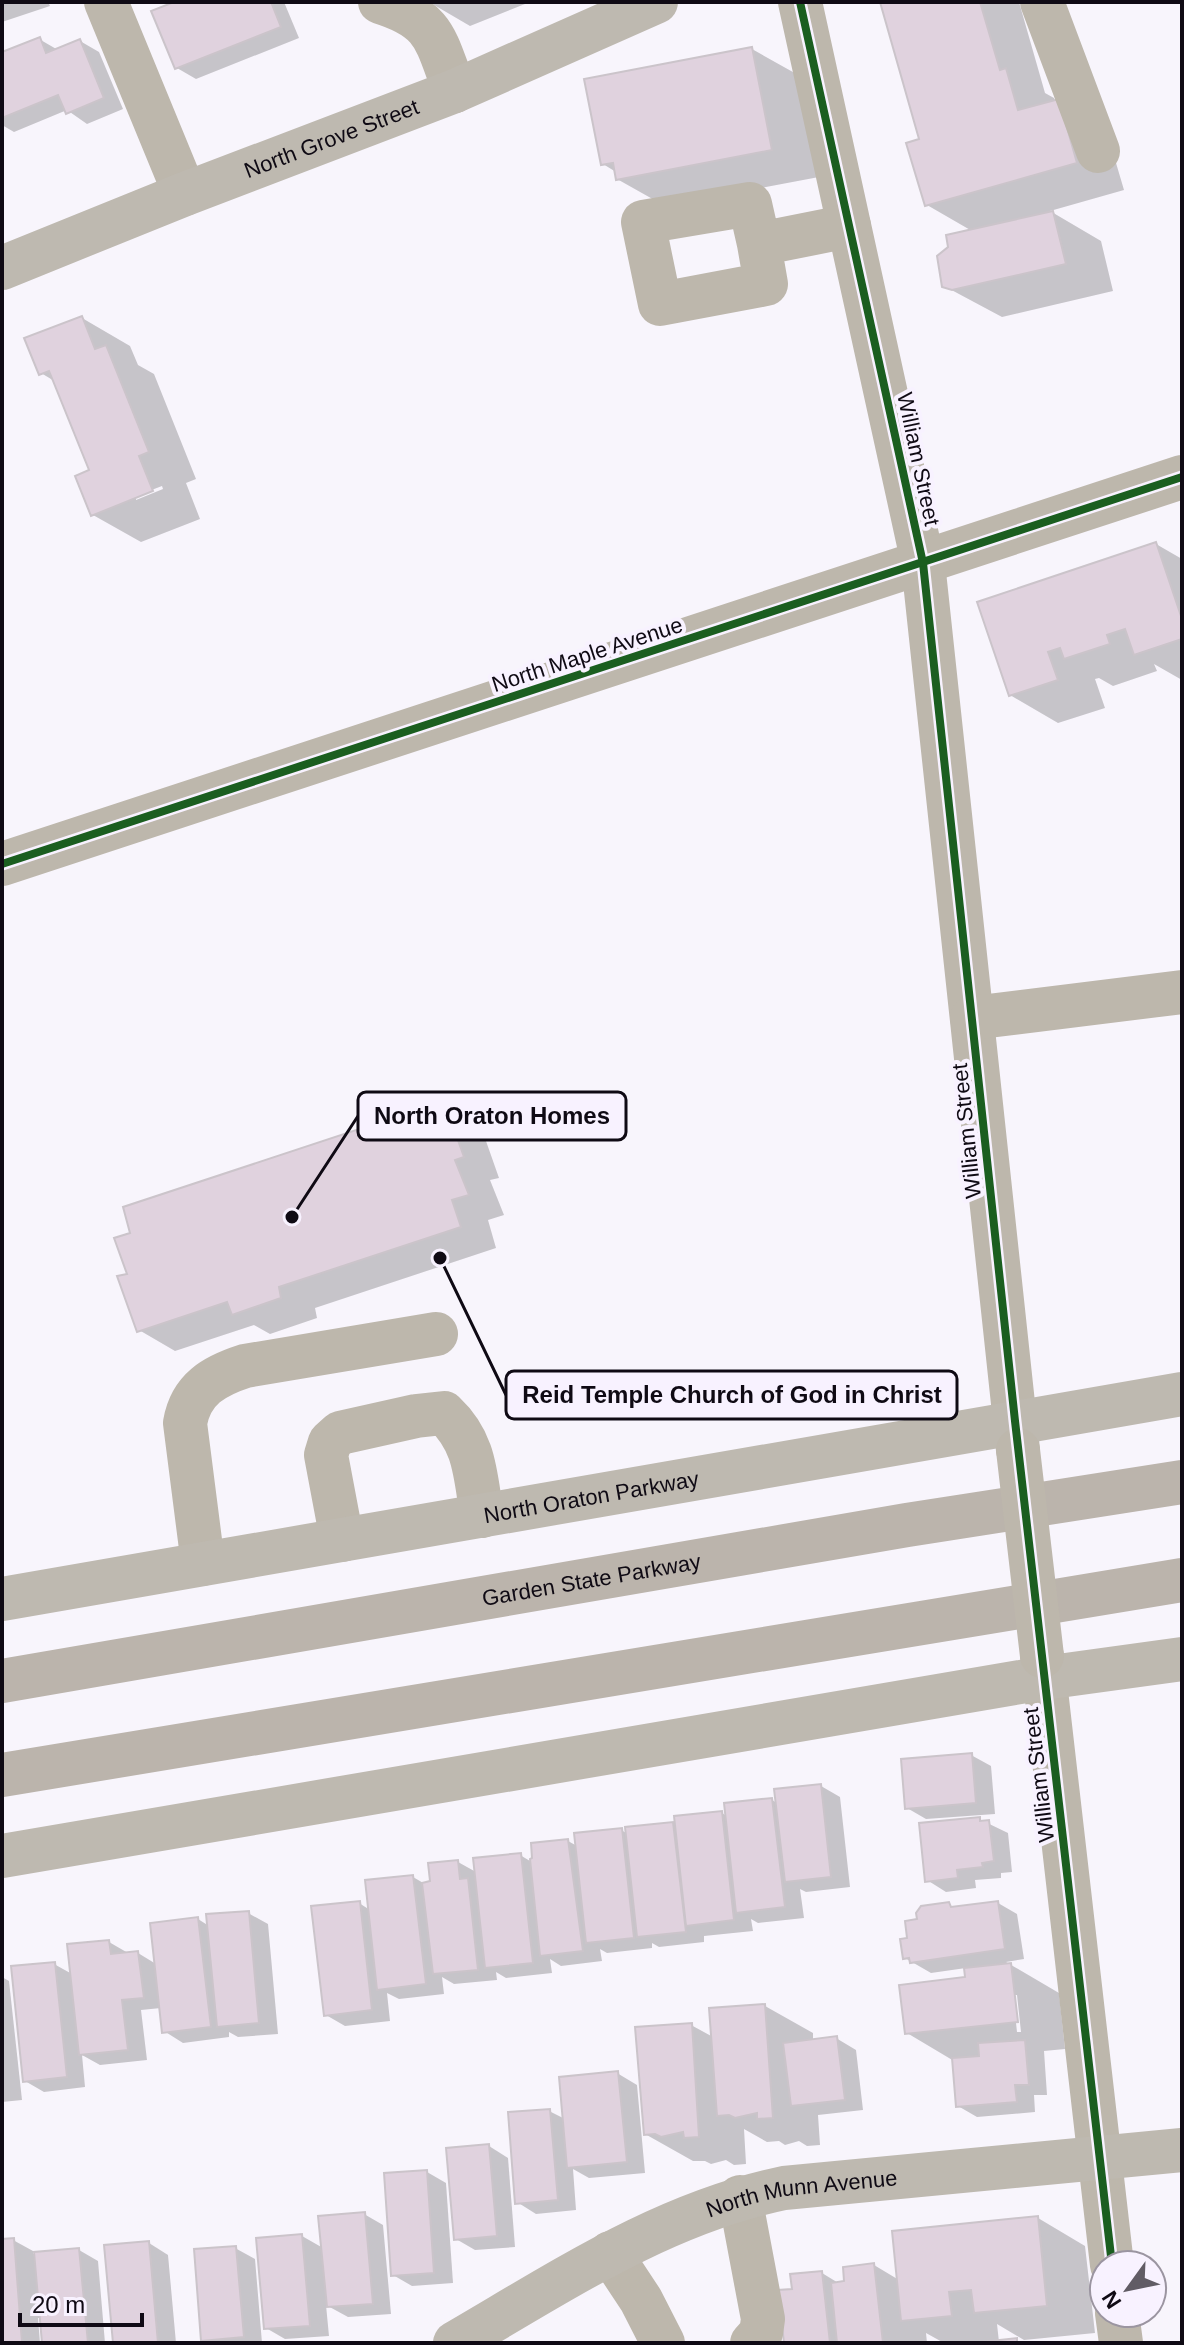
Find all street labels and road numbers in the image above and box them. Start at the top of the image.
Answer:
street label: North Grove Street [241,94,422,183]
street label: William Street [892,390,945,528]
street label: North Maple Avenue [489,612,686,697]
street label: William Street [947,1062,986,1200]
street label: North Oraton Parkway [482,1466,701,1528]
street label: Garden State Parkway [480,1549,703,1611]
street label: William Street [1018,1706,1059,1844]
street label: North Munn Avenue [703,2165,898,2223]

